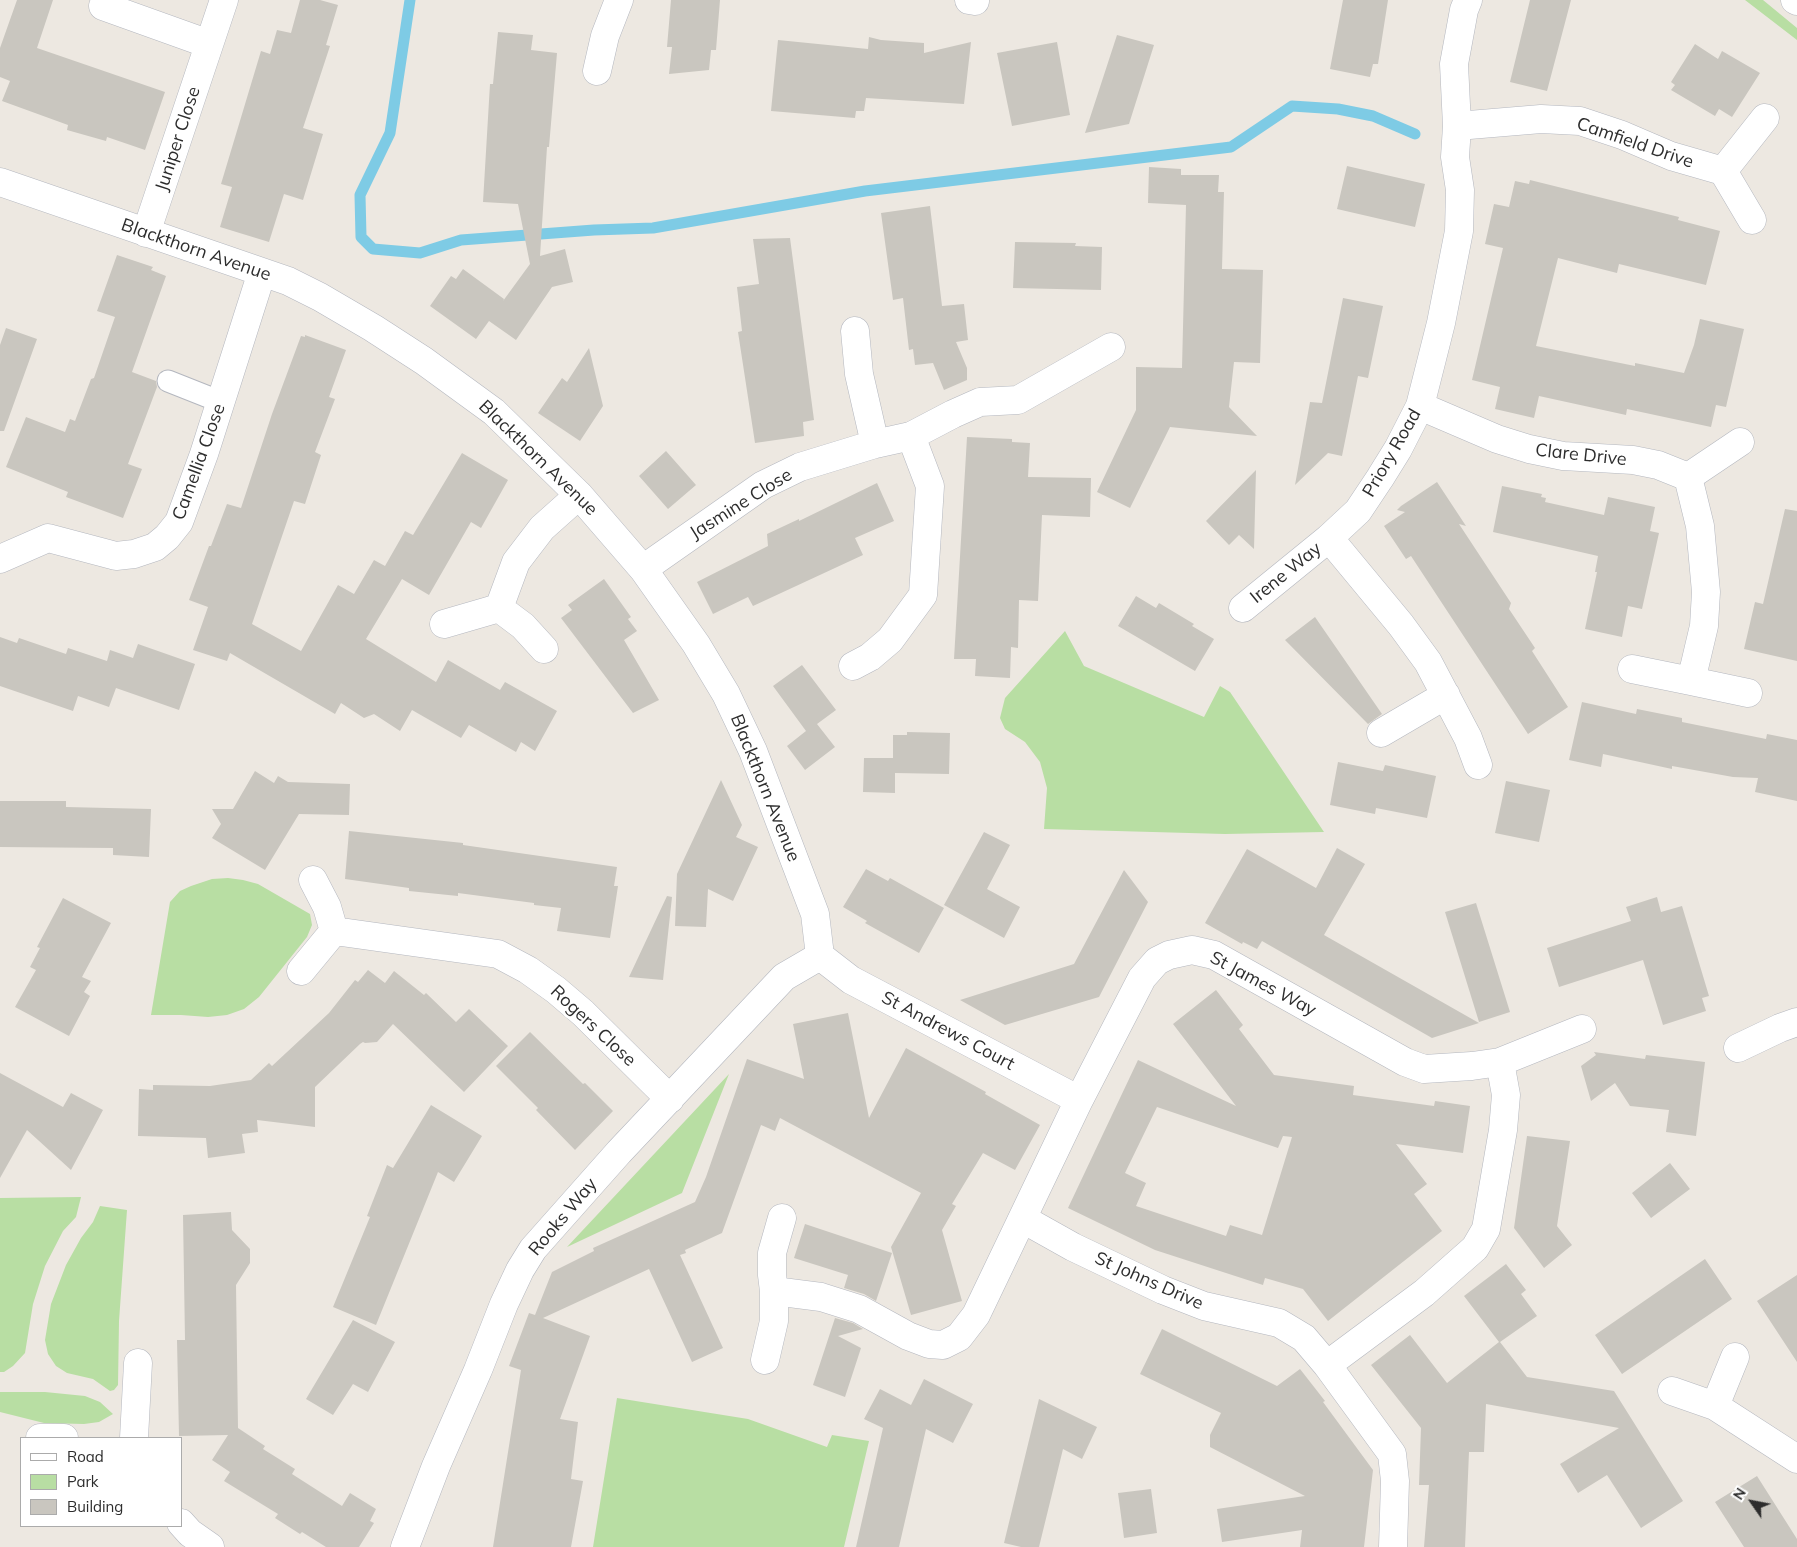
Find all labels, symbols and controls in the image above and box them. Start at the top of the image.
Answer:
street label: Juniper Close [151,84,205,194]
street label: Camfield Drive [1574,113,1696,173]
street label: Blackthorn Avenue [118,214,274,286]
street label: Blackthorn Avenue [474,396,602,520]
street label: Camellia Close [168,401,230,523]
street label: Priory Road [1358,405,1426,501]
street label: Clare Drive [1534,439,1628,471]
street label: Jasmine Close [686,464,796,544]
street label: Irene Way [1246,538,1326,608]
street label: Blackthorn Avenue [726,711,804,865]
street label: St James Way [1206,947,1320,1021]
street label: Rogers Close [546,981,640,1071]
street label: St Andrews Court [878,987,1018,1075]
street label: Rooks Way [524,1174,602,1260]
street label: St Johns Drive [1091,1247,1207,1315]
legend [20,1437,182,1527]
text: Road [67,1447,104,1466]
text: Park [67,1472,99,1491]
north arrow [1727,1477,1777,1527]
text: N [1729,1484,1750,1503]
text: Building [67,1497,123,1516]

